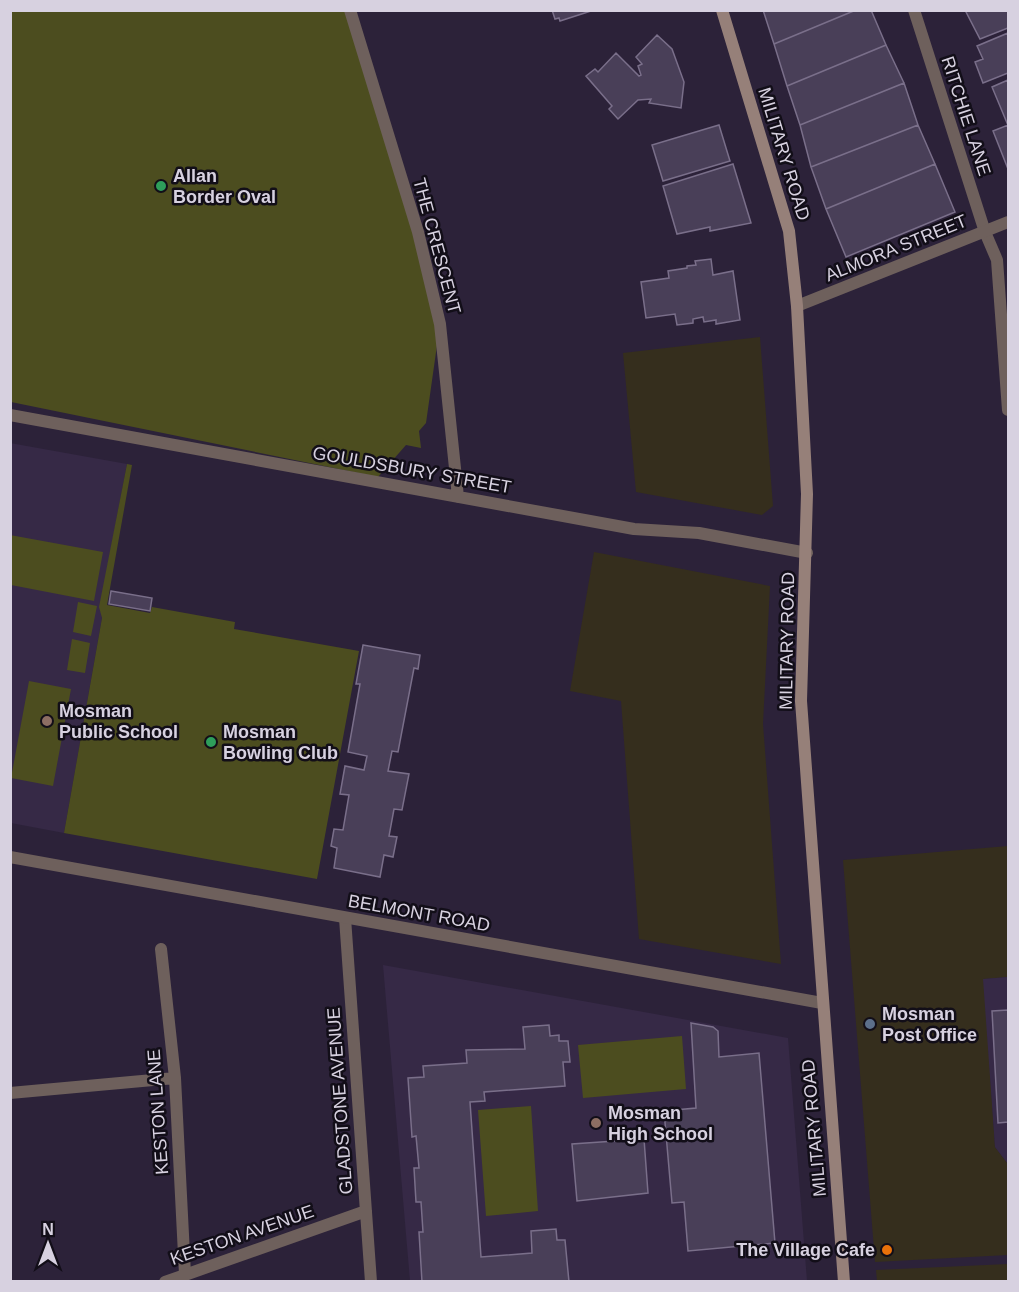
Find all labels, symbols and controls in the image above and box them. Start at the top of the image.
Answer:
street label: RITCHIE LANE [937,54,995,178]
street label: MILITARY ROAD [754,85,814,223]
place label: Allan Border Oval [173,166,276,207]
street label: THE CRESCENT [409,176,465,316]
marker: Allan Border Oval [154,179,168,193]
street label: ALMORA STREET [822,210,970,286]
street label: GOULDSBURY STREET [311,443,513,497]
street label: MILITARY ROAD [776,572,798,710]
place label: Mosman Public School [59,701,178,742]
marker: Mosman Public School [40,714,54,728]
place label: Mosman Bowling Club [223,722,338,763]
marker: Mosman Bowling Club [204,735,218,749]
street label: BELMONT ROAD [347,891,491,935]
place label: Mosman Post Office [882,1004,977,1045]
street label: GLADSTONE AVENUE [323,1007,357,1195]
marker: Mosman Post Office [863,1017,877,1031]
street label: KESTON LANE [144,1049,172,1175]
street label: MILITARY ROAD [798,1058,830,1198]
place label: Mosman High School [608,1103,713,1144]
marker: Mosman High School [589,1116,603,1130]
street label: KESTON AVENUE [168,1201,316,1269]
north arrow [18,1214,78,1274]
text: N [42,1221,54,1238]
place label: The Village Cafe [736,1240,875,1260]
marker: The Village Cafe [880,1243,894,1257]

